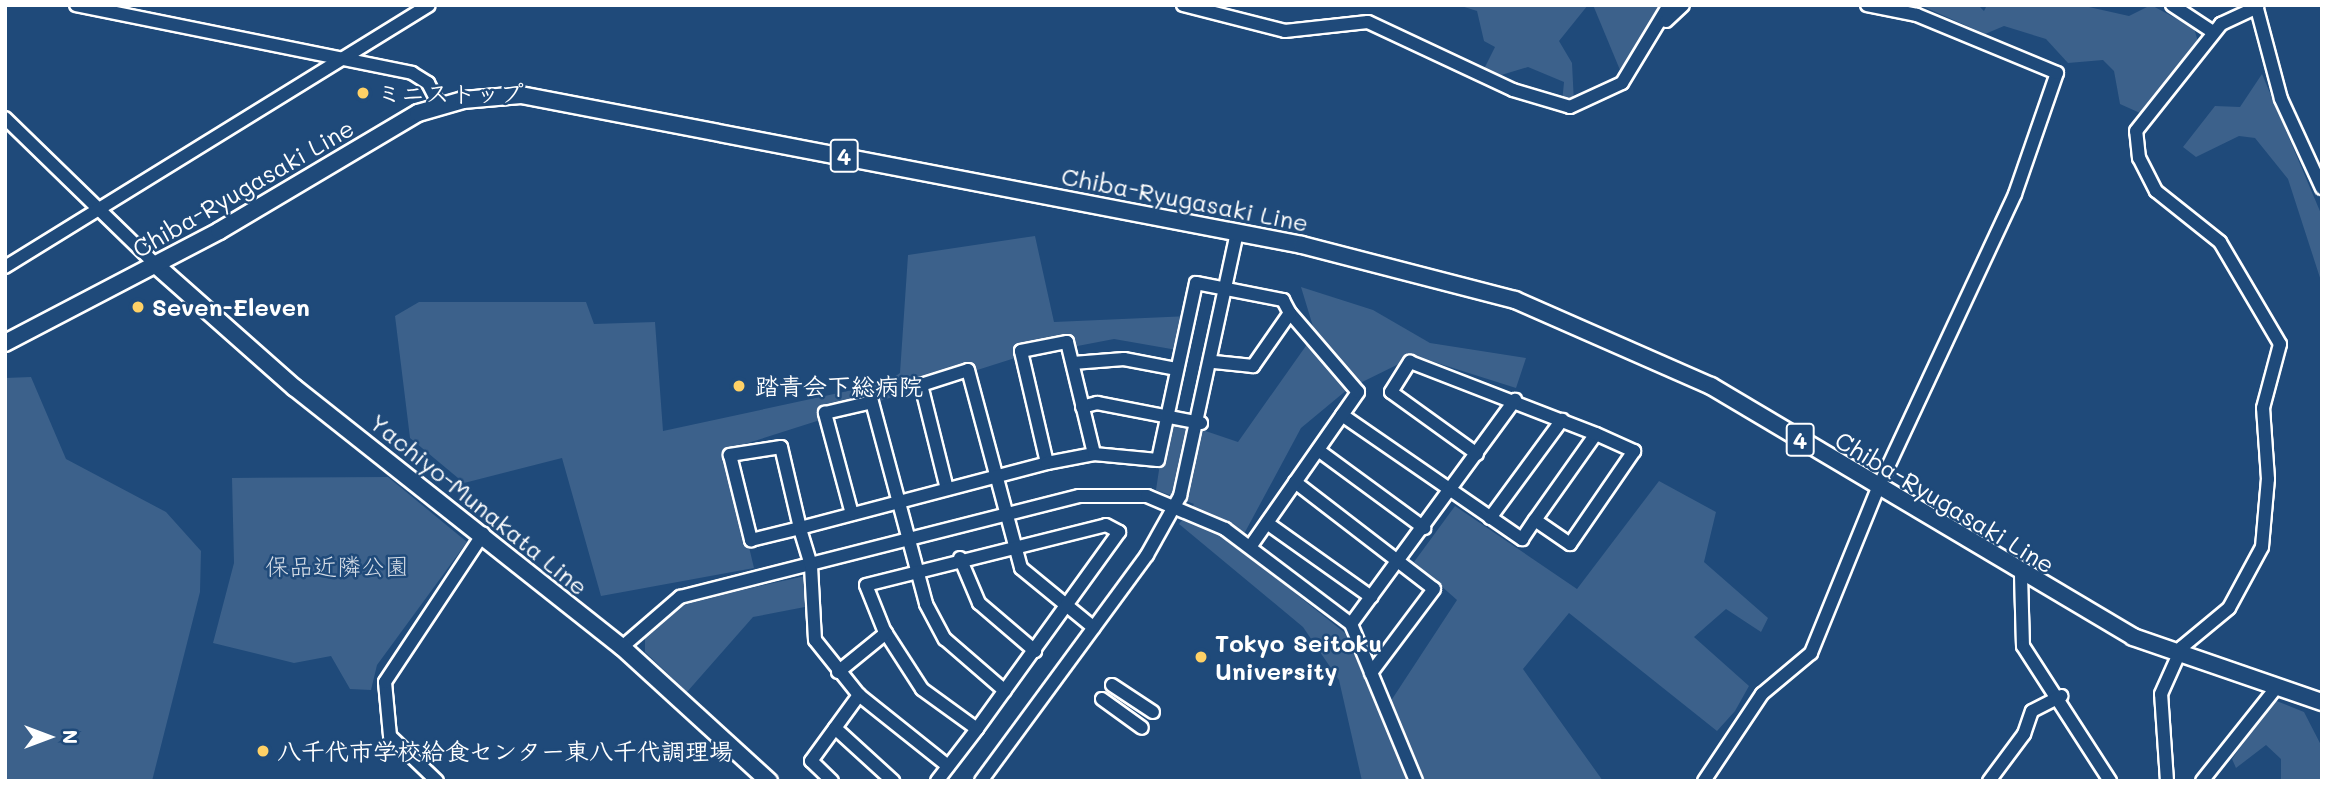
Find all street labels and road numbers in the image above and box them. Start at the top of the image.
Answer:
street label: Chiba-Ryugasaki Line [127,113,359,263]
road number: 4 [828,136,860,176]
street label: Chiba-Ryugasaki Line [1059,161,1311,237]
street label: Yachiyo-Munakata Line [364,407,594,601]
road number: 4 [1784,420,1816,460]
street label: Chiba-Ryugasaki Line [1830,425,2060,579]

